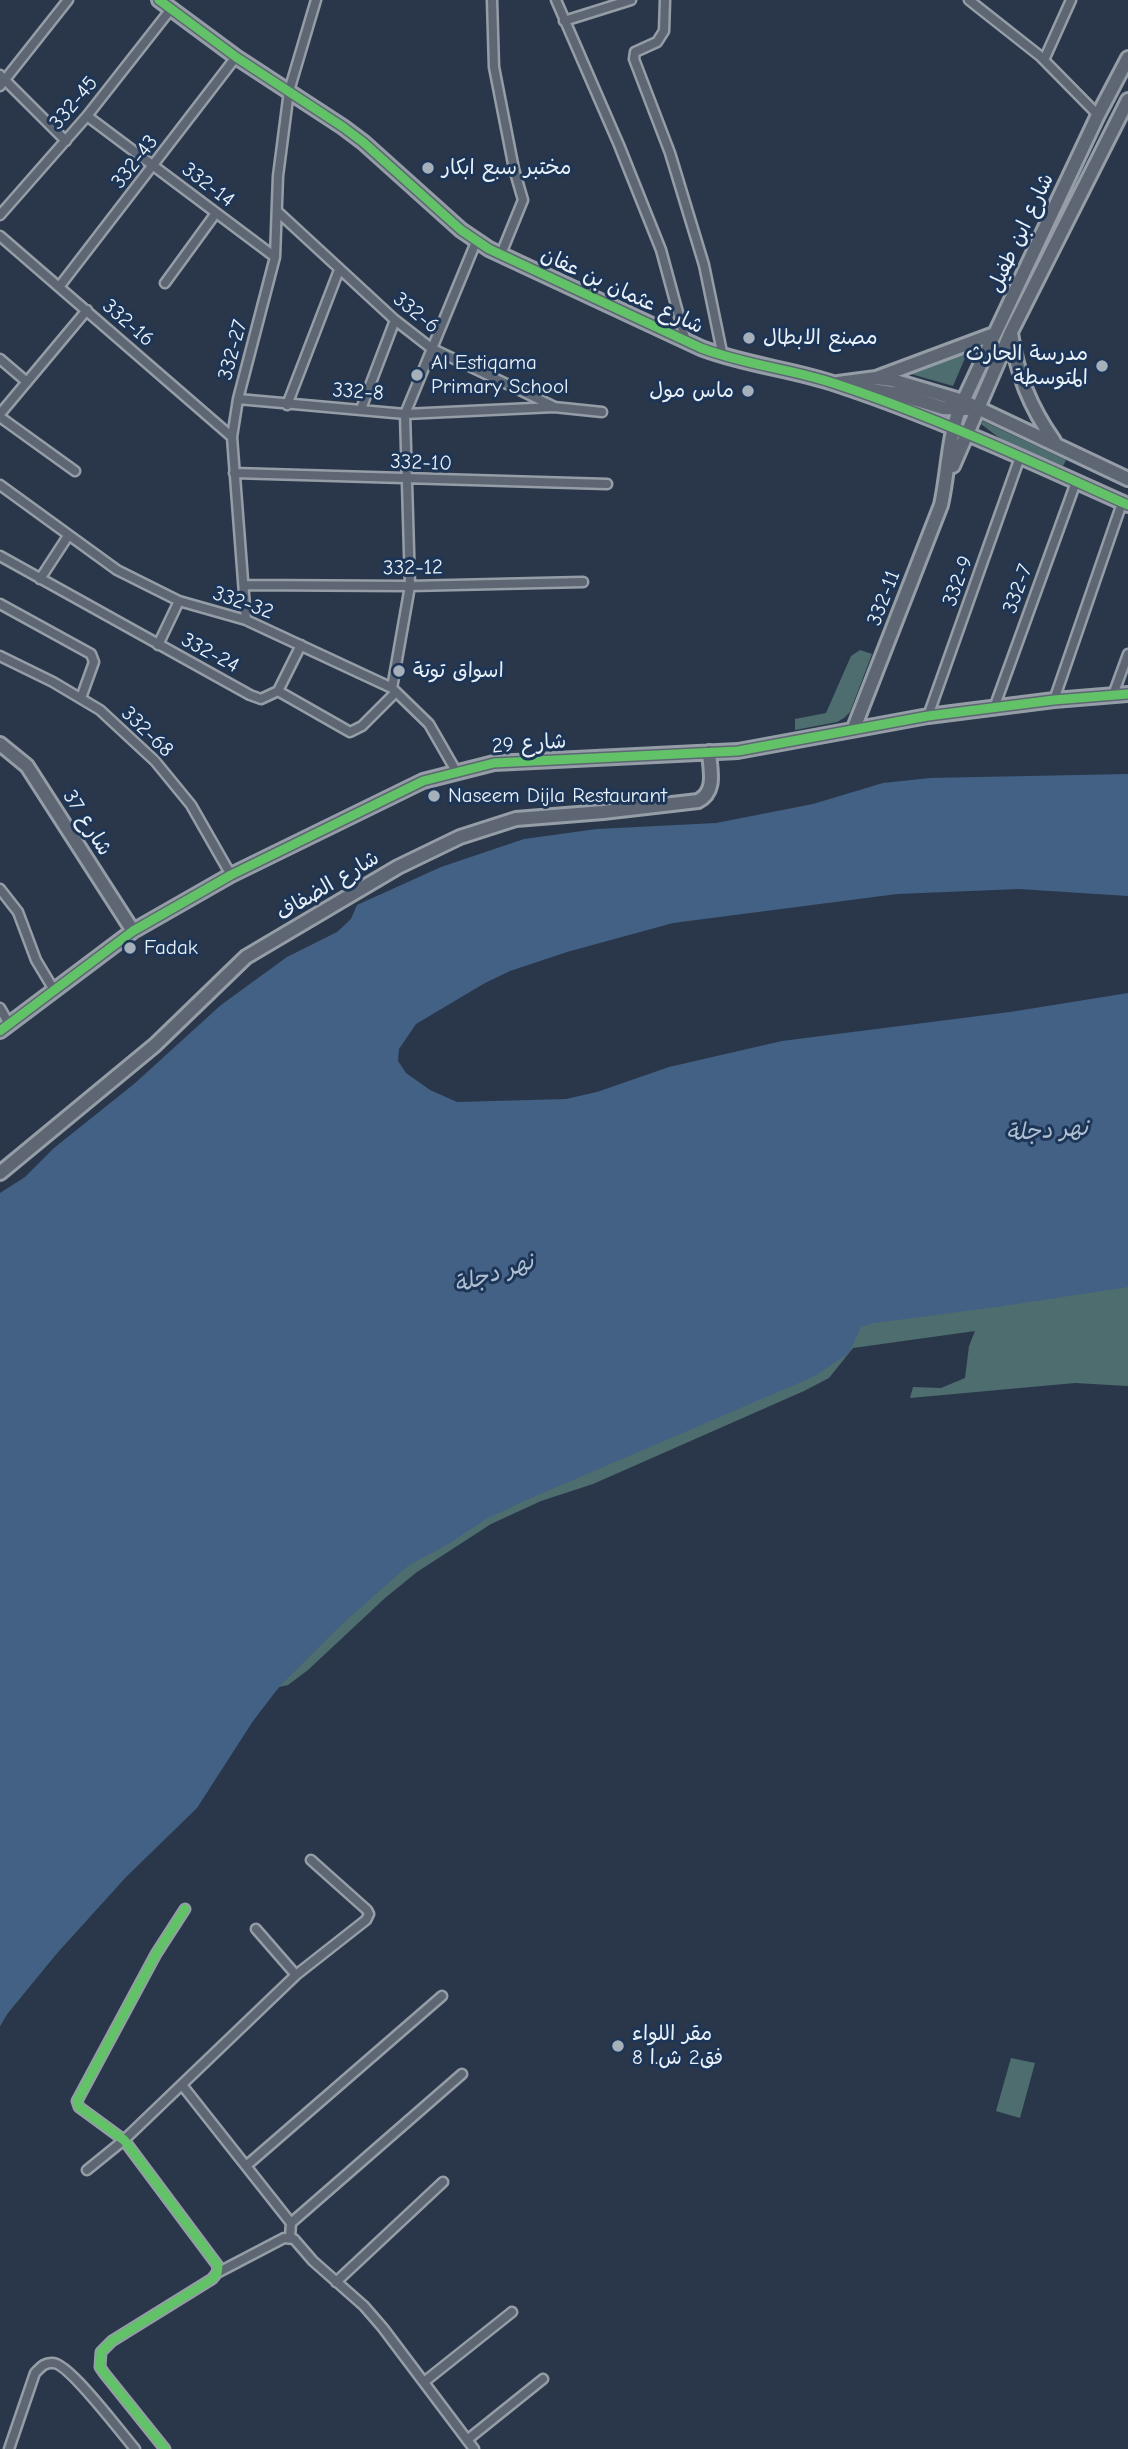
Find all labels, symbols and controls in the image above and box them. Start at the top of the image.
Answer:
street label: 332-45 [44,71,104,135]
street label: 332-43 [106,130,164,194]
place label: مختبر سبع ابكار [442,155,571,181]
street label: 332-14 [177,157,239,213]
marker: مختبر سبع ابكار [420,160,436,176]
street label: شارع ابن طفيل [982,169,1060,297]
street label: شارع عثمان بن عفان [537,242,707,340]
street label: 332-6 [388,287,444,339]
street label: 332-16 [97,294,159,352]
street label: 332-27 [213,317,253,383]
place label: مصنع الابطال [763,325,878,351]
marker: مصنع الابطال [741,330,757,346]
place label: مدرسة الحارث المتوسطة [966,341,1088,391]
place label: Al Estiqama Primary School [431,350,569,400]
marker: مدرسة الحارث المتوسطة [1094,358,1110,374]
marker: Al Estiqama Primary School [409,367,425,383]
street label: 332-8 [331,378,385,406]
place label: ماس مول [649,378,734,404]
marker: ماس مول [740,383,756,399]
street label: 332-10 [390,449,452,477]
street label: 332-9 [937,552,979,610]
street label: 332-12 [383,555,443,581]
street label: 332-7 [998,561,1038,617]
street label: 332-11 [862,567,906,629]
street label: 332-32 [209,581,277,625]
street label: 332-24 [177,627,243,679]
place label: اسواق توتة [413,658,504,684]
marker: اسواق توتة [391,663,407,679]
street label: 332-68 [116,701,178,763]
street label: شارع 29 [491,729,567,759]
place label: Naseem Dijla Restaurant [448,783,667,809]
street label: شارع 37 [57,785,117,861]
marker: Naseem Dijla Restaurant [426,788,442,804]
street label: شارع الضفاف [272,845,384,927]
place label: Fadak [144,935,198,961]
marker: Fadak [122,940,138,956]
water label: نهر دجلة [1005,1114,1089,1148]
water label: نهر دجلة [451,1248,537,1300]
place label: مقر اللواء 8 فق2 ش.ا [632,2021,723,2071]
marker: مقر اللواء 8 فق2 ش.ا [610,2038,626,2054]

